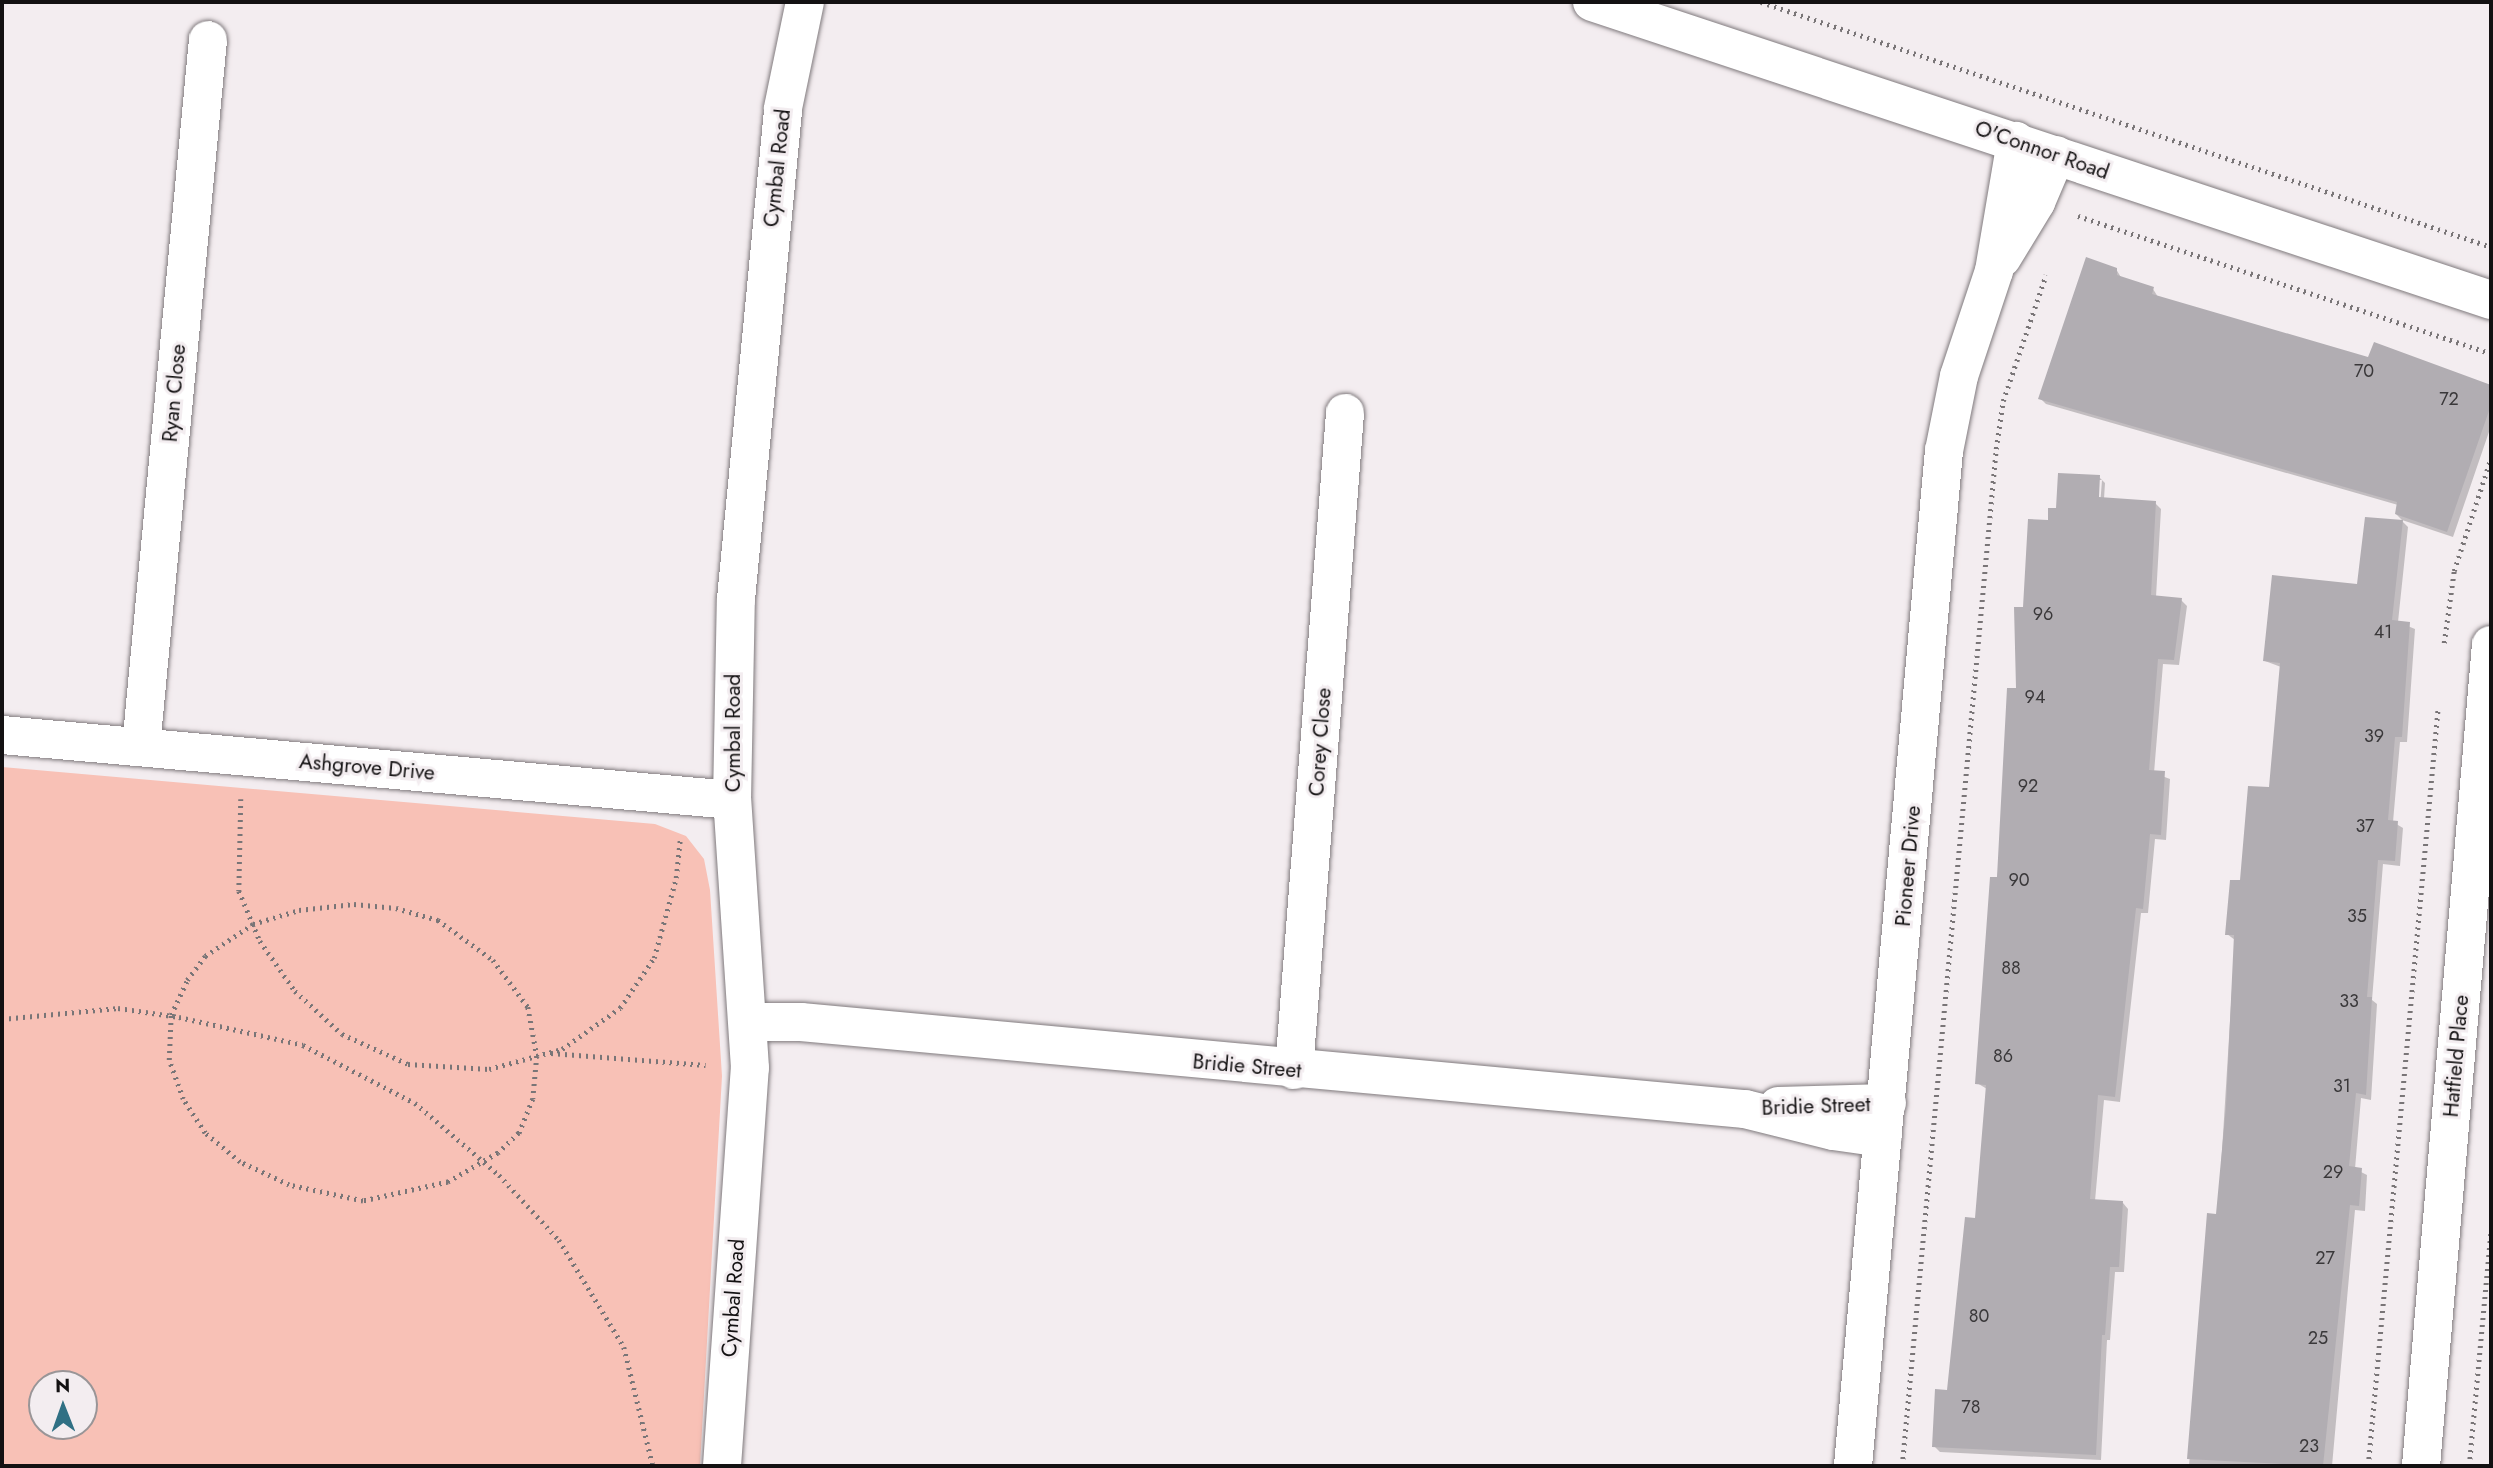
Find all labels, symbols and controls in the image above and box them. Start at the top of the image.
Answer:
street label: Cymbal Road [758,108,796,228]
street label: O'Connor Road [1972,115,2112,185]
street label: Ryan Close [157,343,191,443]
house number: 70 [2354,360,2374,382]
house number: 72 [2439,388,2459,410]
house number: 96 [2033,603,2053,625]
house number: 41 [2374,621,2392,643]
street label: Cymbal Road [720,674,746,792]
house number: 94 [2025,686,2045,708]
street label: Corey Close [1304,687,1336,797]
house number: 39 [2364,725,2384,747]
street label: Ashgrove Drive [298,749,436,785]
house number: 92 [2018,775,2038,797]
street label: Pioneer Drive [1890,804,1926,928]
house number: 37 [2355,815,2375,837]
house number: 90 [2008,869,2030,891]
house number: 35 [2347,905,2367,927]
house number: 88 [2001,957,2021,979]
house number: 33 [2339,990,2359,1012]
street label: Hatfield Place [2438,994,2474,1118]
house number: 86 [1993,1045,2013,1067]
street label: Bridie Street [1192,1049,1302,1083]
house number: 31 [2333,1075,2351,1097]
street label: Bridie Street [1761,1092,1871,1120]
house number: 29 [2323,1161,2343,1183]
street label: Cymbal Road [716,1238,750,1358]
house number: 27 [2315,1247,2335,1269]
house number: 80 [1969,1305,1989,1327]
house number: 25 [2308,1327,2328,1349]
north arrow [28,1370,98,1440]
text: N [55,1372,70,1399]
house number: 78 [1961,1396,1981,1418]
house number: 23 [2299,1435,2319,1457]

